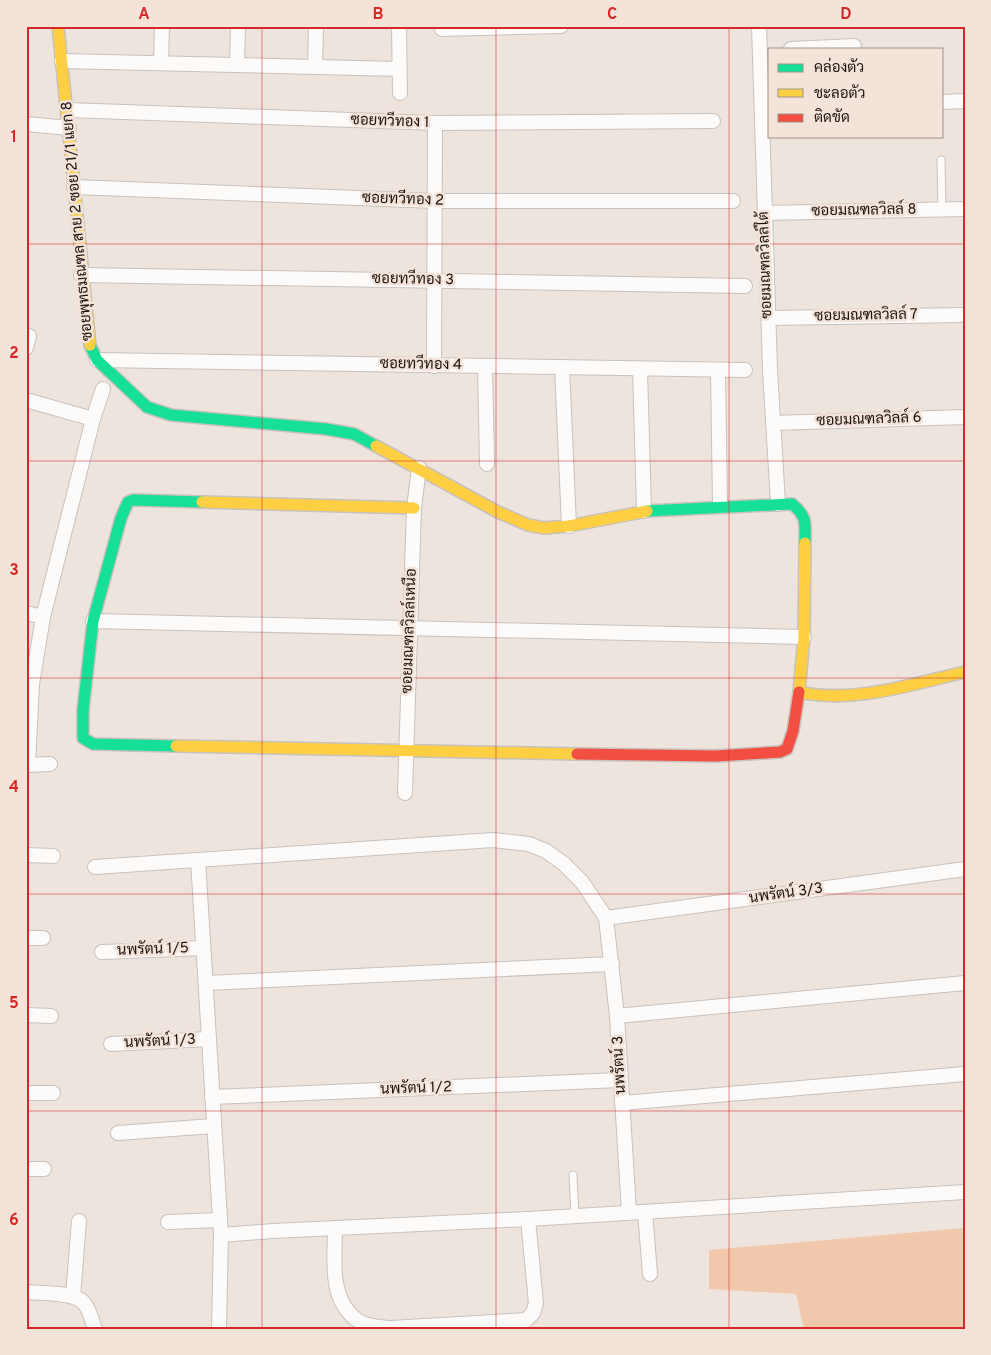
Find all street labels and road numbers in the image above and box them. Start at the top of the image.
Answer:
street label: ซอยพุทธมณฑล สาย 2 ซอย 21/1 แยก 8 [58,100,98,342]
street label: ซอยทวีทอง 1 [350,109,430,133]
street label: ซอยทวีทอง 2 [362,187,445,211]
street label: ซอยมณฑลวิลล์ 8 [811,199,917,221]
street label: ซอยมณฑลวิลล์ใต้ [753,210,777,319]
street label: ซอยทวีทอง 3 [372,268,454,290]
street label: ซอยมณฑลวิลล์ 7 [814,304,918,326]
street label: ซอยทวีทอง 4 [380,353,462,375]
street label: ซอยมณฑลวิลล์ 6 [816,407,922,431]
street label: ซอยมณฑลวิลล์เหนือ [396,568,422,694]
street label: นพรัตน์ 3/3 [747,877,824,909]
street label: นพรัตน์ 1/5 [117,937,189,961]
street label: นพรัตน์ 1/3 [124,1029,196,1053]
street label: นพรัตน์ 3 [607,1035,631,1095]
street label: นพรัตน์ 1/2 [380,1076,452,1100]

